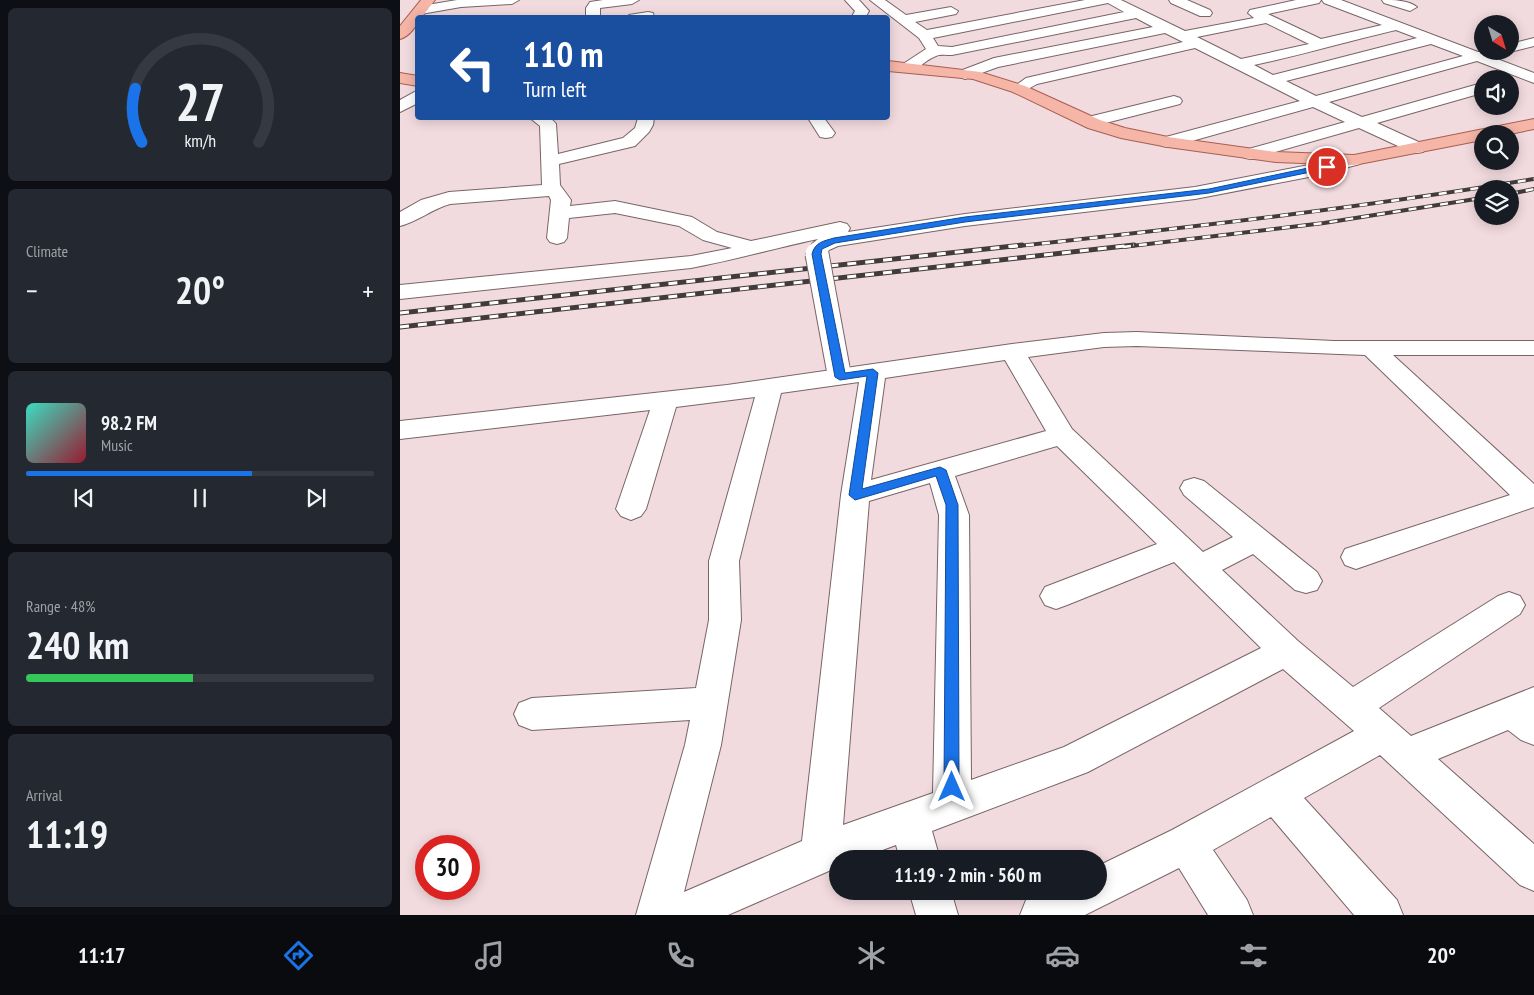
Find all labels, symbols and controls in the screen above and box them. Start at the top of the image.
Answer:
north arrow [1474,15,1519,60]
map controls [1474,15,1519,225]
text: 110 m [523,31,604,77]
icon: left [440,35,505,100]
text: 27 [175,68,225,135]
button: sound [1474,70,1519,115]
text: Turn left [523,75,587,103]
button: search [1474,125,1519,170]
text: km/h [184,129,216,152]
pin [1306,146,1348,188]
icon: arrive [1313,153,1341,181]
button: layers [1474,180,1519,225]
text: Climate [26,241,68,261]
text: 20° [175,265,225,314]
text: − [26,272,38,309]
text: + [362,272,374,309]
text: 98.2 FM [101,411,157,435]
text: Music [101,435,133,455]
icon: previous [70,484,98,512]
icon: pause [186,484,214,512]
icon: next [302,484,330,512]
text: Range · 48% [26,596,95,616]
text: 240 km [26,620,129,669]
position arrow [925,760,977,812]
text: Arrival [26,785,62,805]
text: 11:19 [26,809,108,858]
speed limit sign: 30 [415,835,480,900]
text: 11:19 · 2 min · 560 m [895,863,1041,887]
icon: directions [281,938,316,973]
icon: music [472,938,507,973]
icon: phone [663,938,698,973]
icon: climate [854,938,889,973]
icon: car [1045,938,1080,973]
icon: filters [1236,938,1271,973]
text: 11:17 [78,941,126,969]
text: 20° [1427,941,1456,969]

